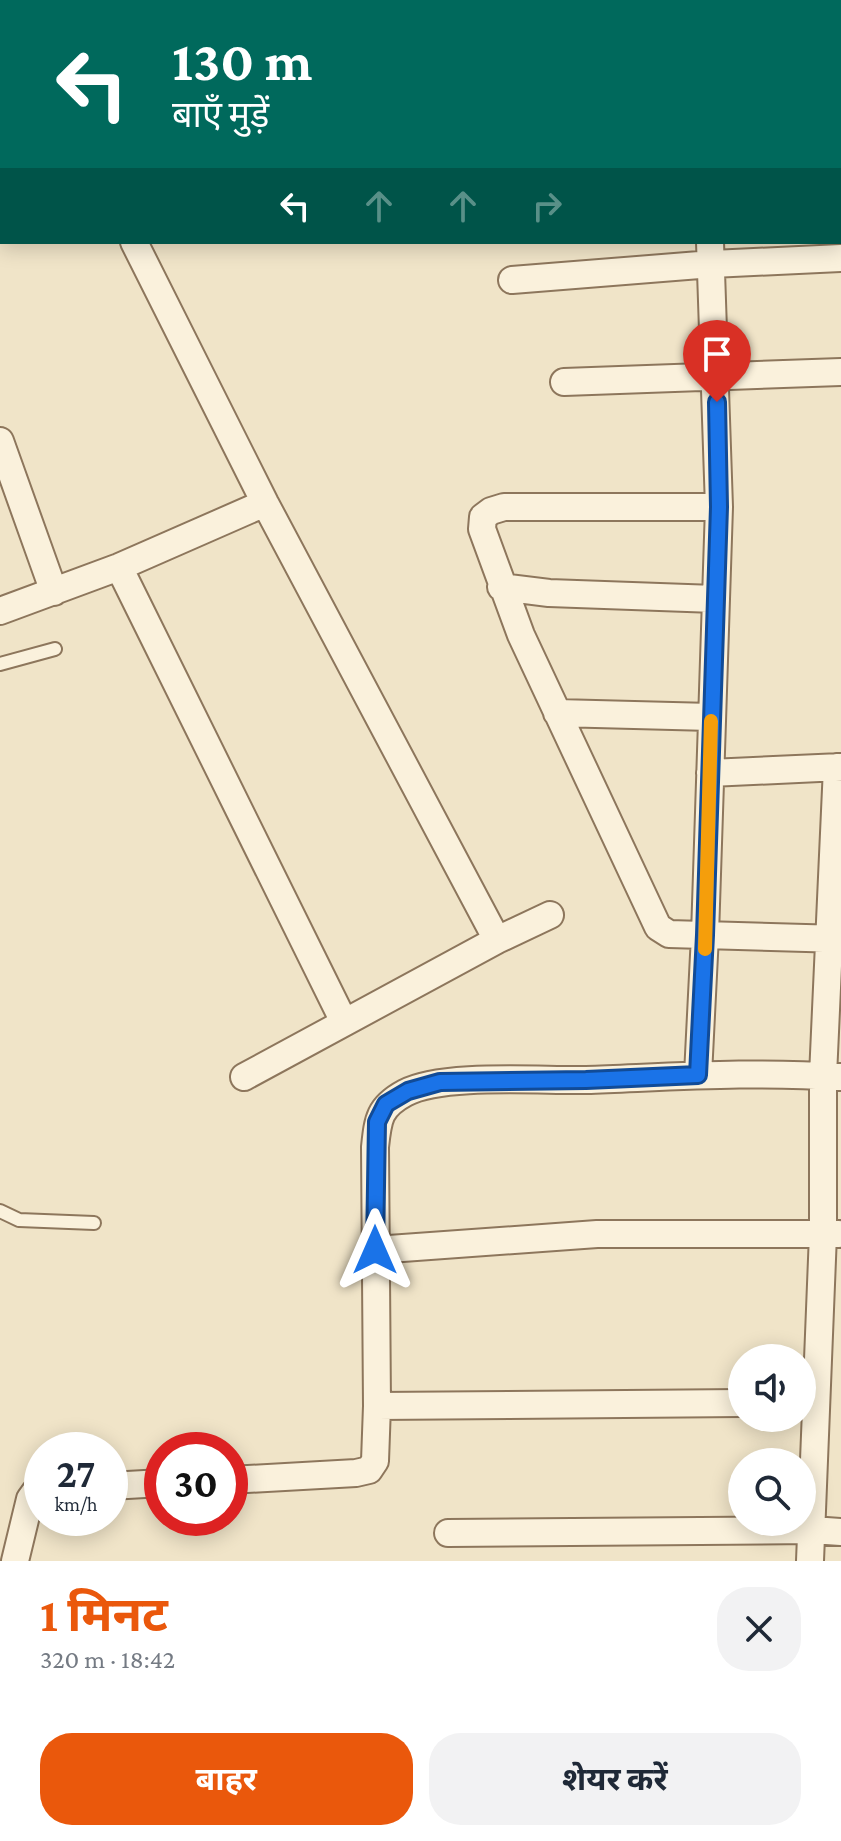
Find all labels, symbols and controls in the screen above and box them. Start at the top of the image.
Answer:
text: 130 m [172,30,313,92]
icon: left [40,32,144,136]
text: बाएँ मुड़ें [172,95,269,135]
icon: left [273,184,317,228]
icon: ahead [357,184,401,228]
icon: ahead [441,184,485,228]
icon: right [525,184,569,228]
pin [683,320,751,402]
icon: arrive [695,332,739,376]
position arrow [333,1208,417,1292]
map controls [728,1344,816,1536]
button: sound [728,1344,816,1432]
speed limit sign: 30 [144,1432,248,1536]
button: search [728,1448,816,1536]
text: 27 [57,1451,95,1496]
text: km/h [54,1493,98,1515]
button: close [717,1587,801,1671]
text: 1 मिनट [40,1588,168,1641]
text: 320 m · 18:42 [40,1645,175,1674]
button: बाहर [40,1733,413,1825]
button: शेयर करें [429,1733,801,1825]

